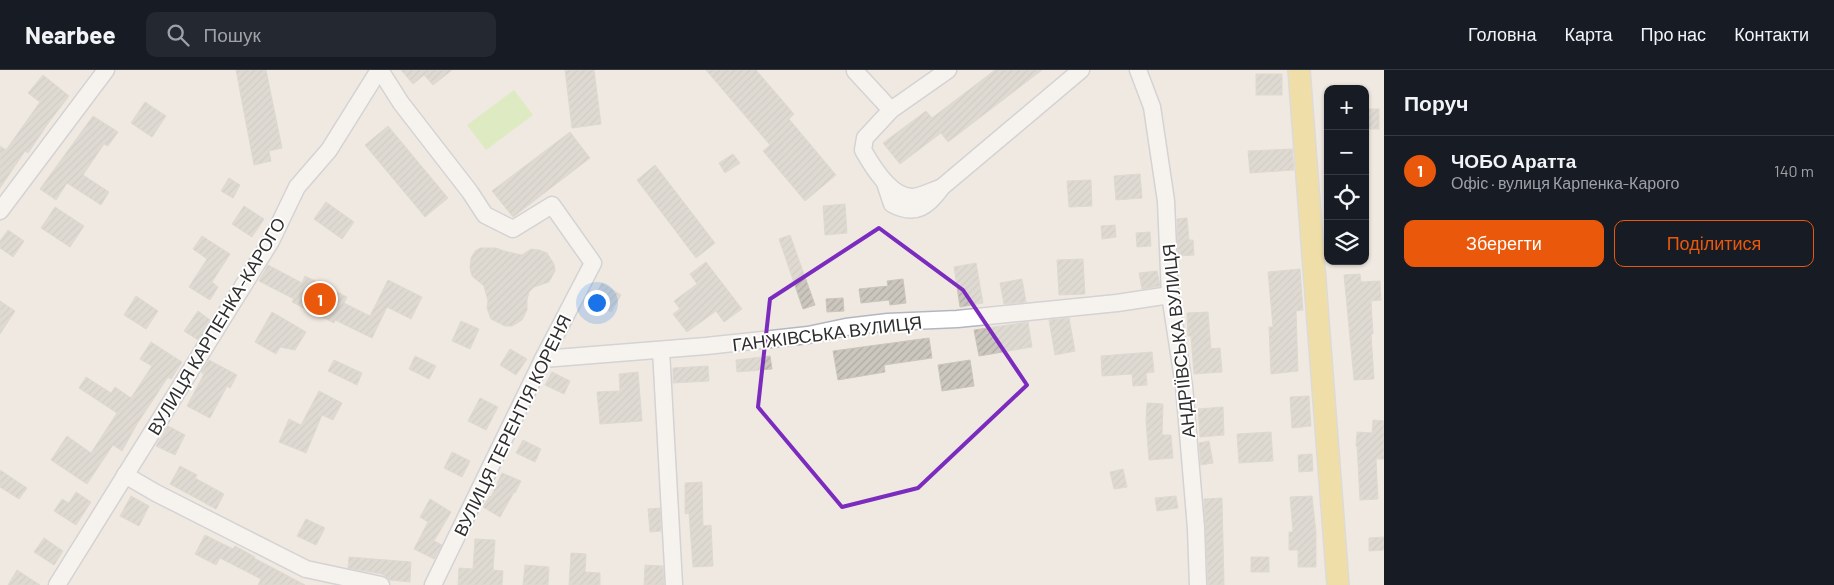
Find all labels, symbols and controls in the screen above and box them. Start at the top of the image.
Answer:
search box [146,12,496,57]
text: Nearbee [25,20,116,49]
icon: search [164,21,192,49]
text: Пошук [204,23,261,46]
text: Головна [1468,23,1536,45]
text: Карта [1564,23,1613,45]
text: Про нас [1641,23,1706,45]
text: Контакти [1734,23,1809,45]
map controls [1324,85,1369,265]
button: + [1324,85,1369,130]
text: Поруч [1404,90,1468,115]
button: − [1324,130,1369,175]
text: ЧОБО Аратта [1451,149,1576,172]
text: 1 [1417,161,1423,180]
text: 140 m [1774,161,1814,180]
text: Офіс · вулиця Карпенка-Карого [1451,173,1680,192]
button: locate [1324,175,1369,220]
street label: ВУЛИЦЯ КАРПЕНКА-КАРОГО [142,213,290,439]
button: layers [1324,220,1369,265]
button: Зберегти [1404,220,1604,267]
button: Поділитися [1614,220,1814,267]
street label: АНДРІЇВСЬКА ВУЛИЦЯ [1157,243,1199,439]
pin: 1 [304,280,336,318]
your location [584,290,610,316]
street label: ГАНЖІВСЬКА ВУЛИЦЯ [731,310,923,356]
street label: ВУЛИЦЯ ТЕРЕНТІЯ КОРЕНЯ [449,311,575,539]

